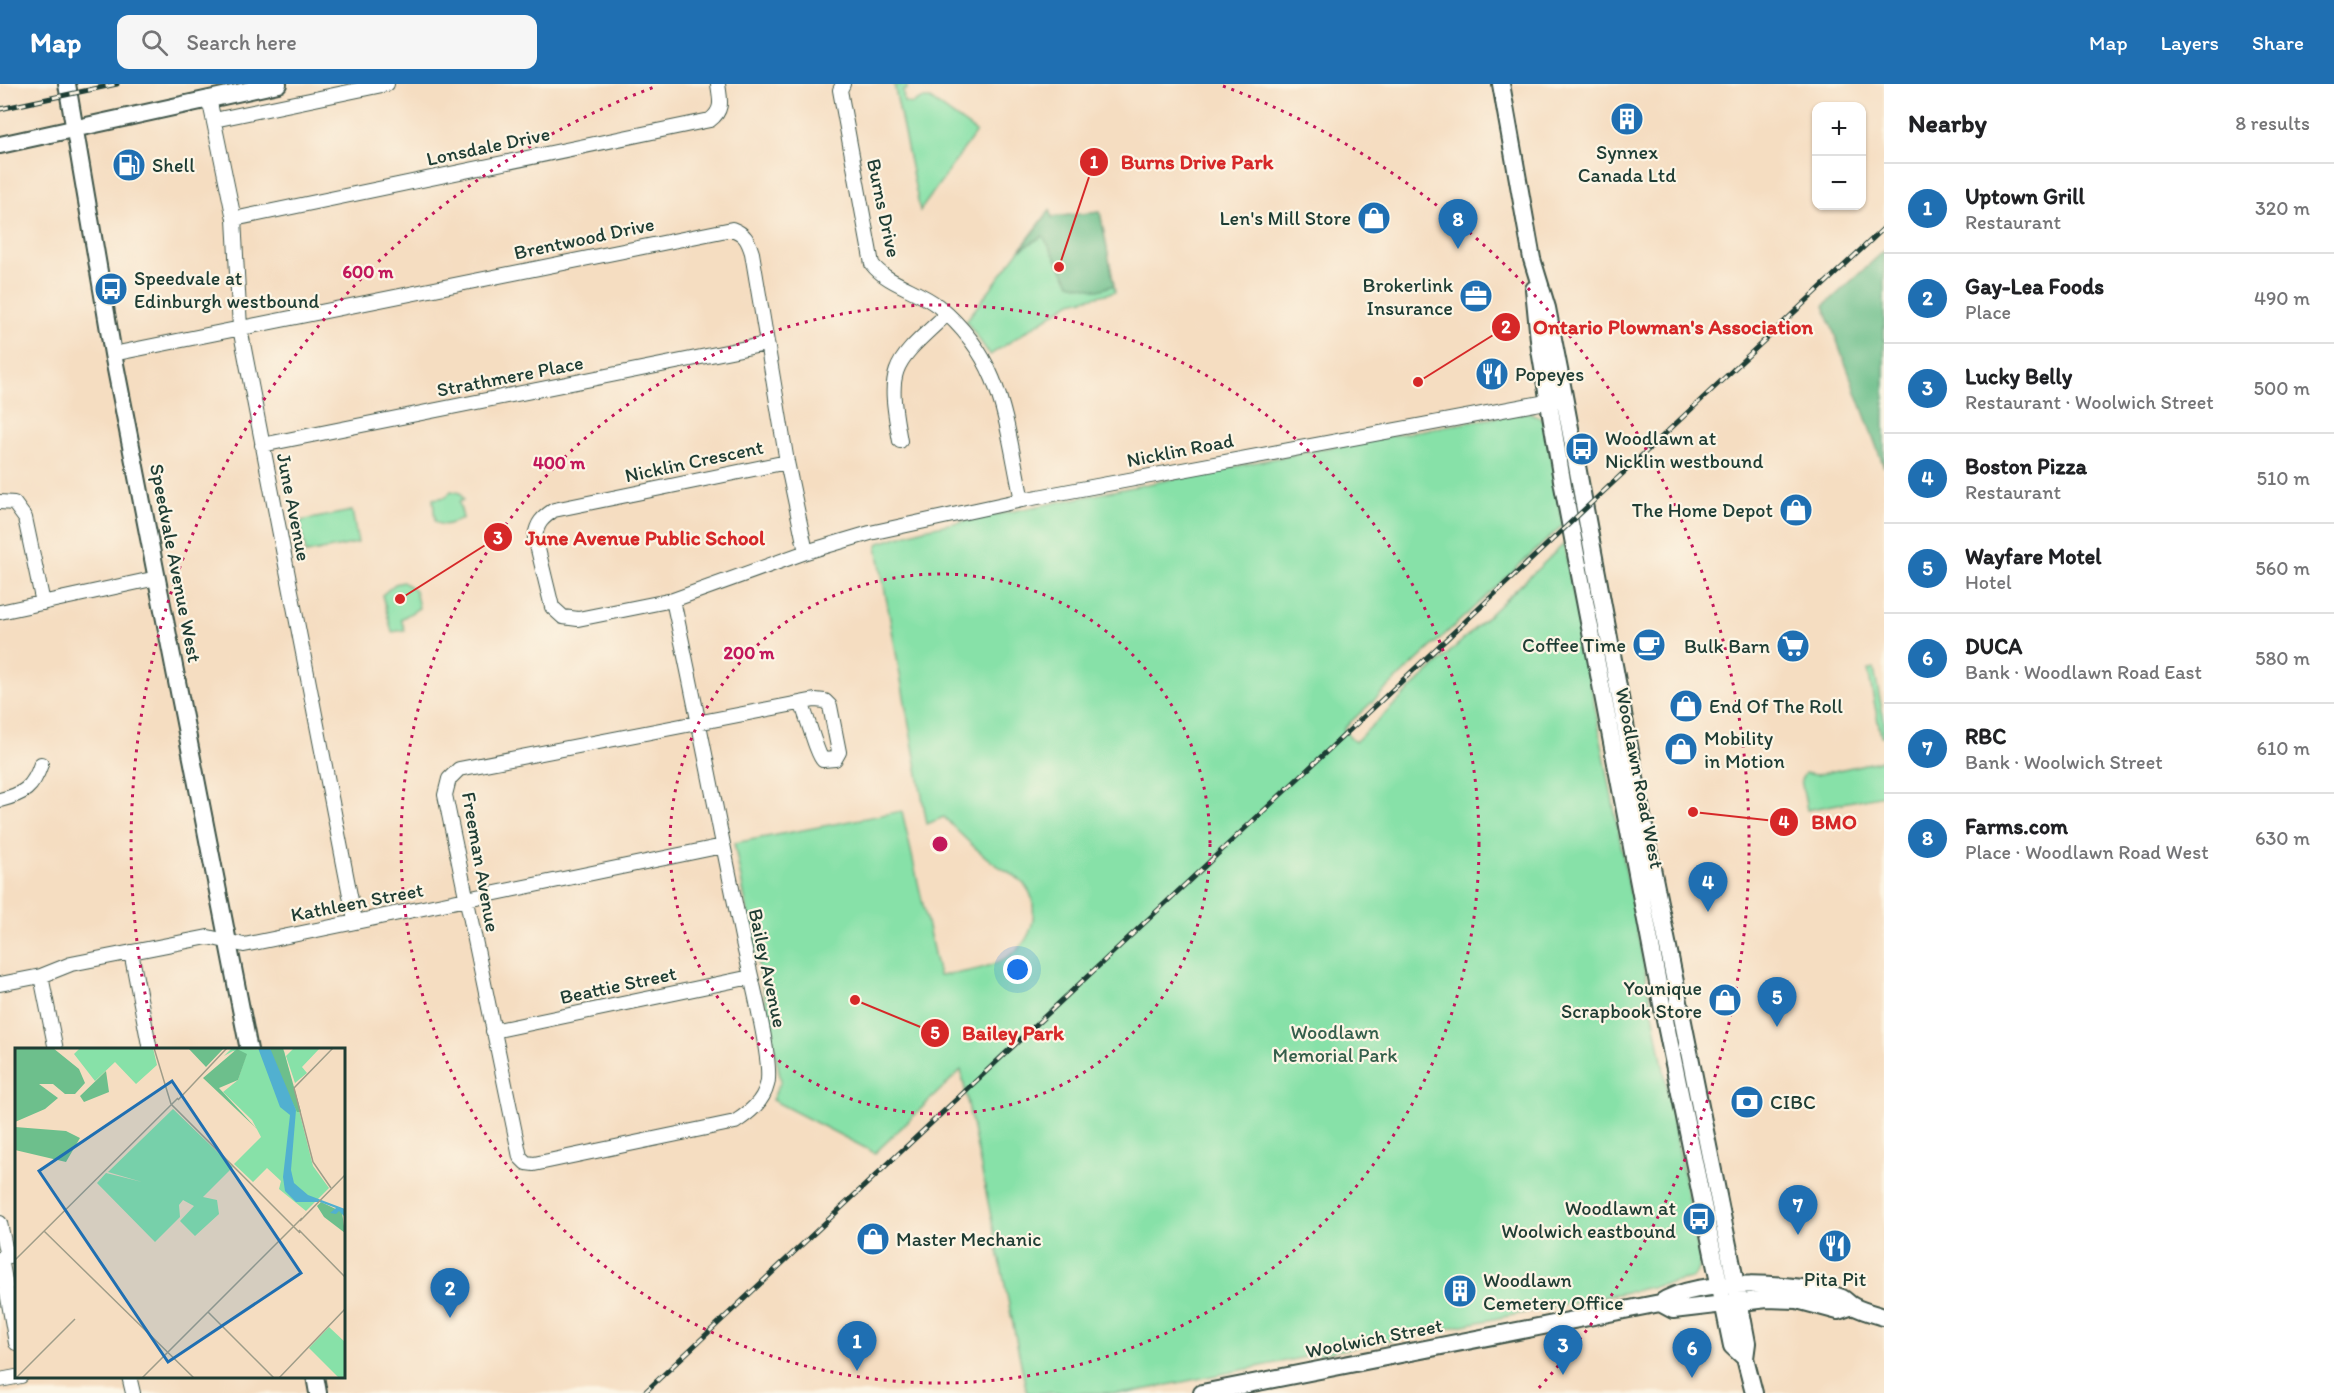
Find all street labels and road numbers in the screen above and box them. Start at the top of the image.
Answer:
street label: Lonsdale Drive [424,121,552,171]
street label: Burns Drive [862,156,906,260]
street label: Brentwood Drive [512,211,656,265]
street label: Strathmere Place [435,350,585,402]
street label: Nicklin Road [1125,428,1236,472]
street label: Nicklin Crescent [623,435,765,487]
street label: June Avenue [272,451,316,563]
street label: Speedvale Avenue West [145,462,207,665]
street label: Woodlawn Road West [1611,685,1669,871]
street label: Freeman Avenue [457,790,505,934]
street label: Kathleen Street [289,877,425,927]
street label: Bailey Avenue [744,906,792,1030]
street label: Beattie Street [557,961,679,1009]
street label: Woolwich Street [1303,1313,1445,1363]

